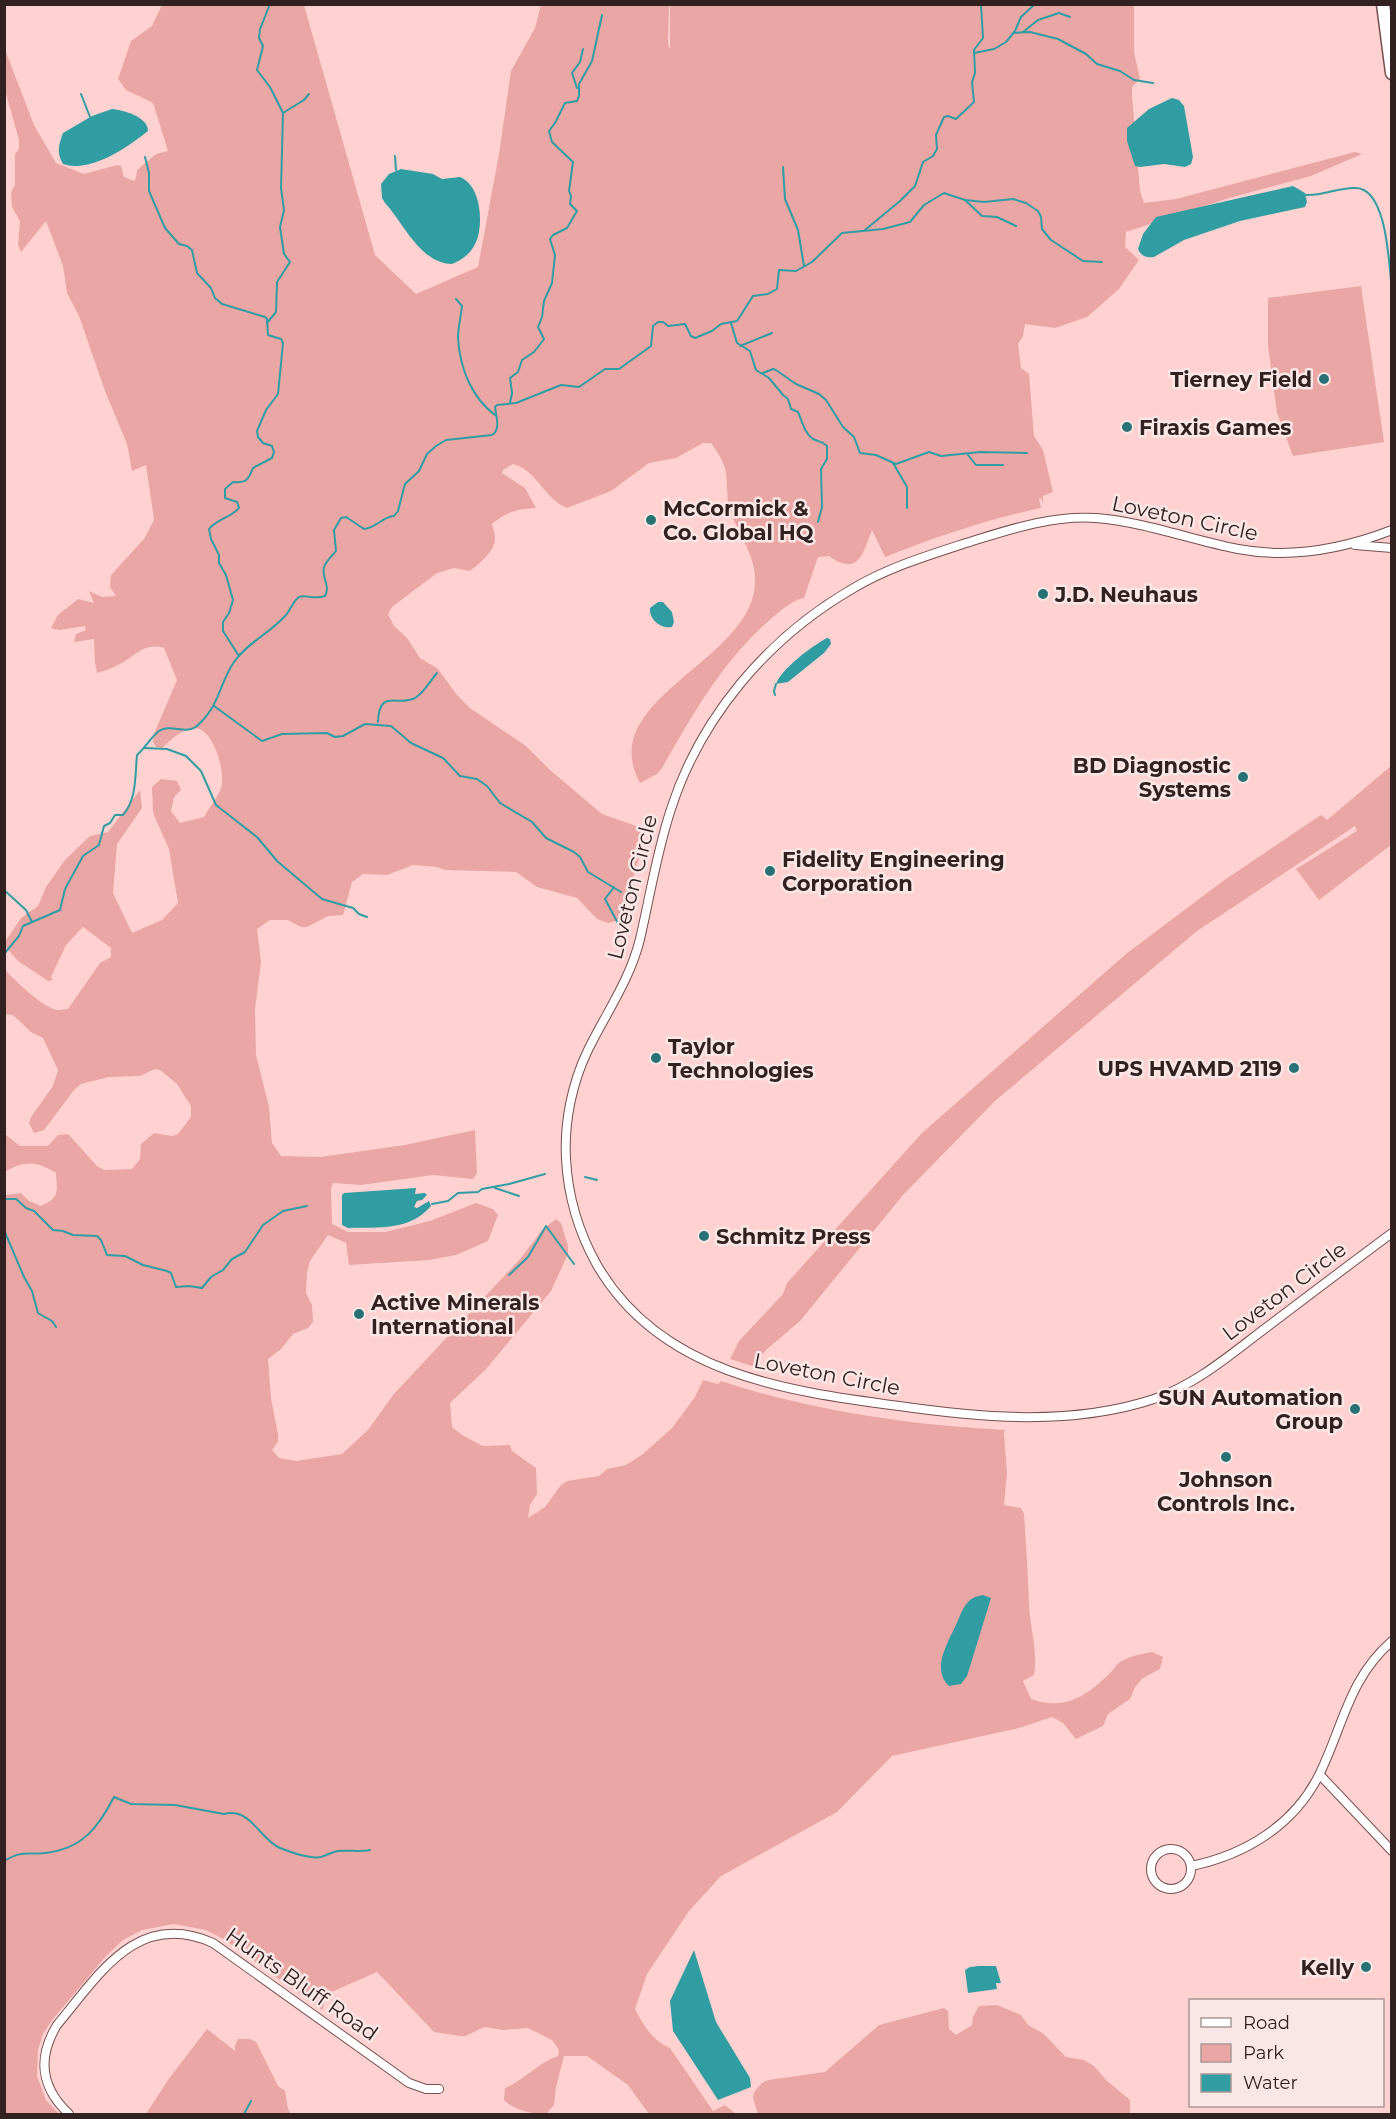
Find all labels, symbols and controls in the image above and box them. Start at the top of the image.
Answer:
place label: Tierney Field [1170,367,1312,392]
marker: Tierney Field [1317,372,1331,386]
place label: Firaxis Games [1139,415,1292,440]
marker: Firaxis Games [1120,420,1134,434]
street label: Loveton Circle [1110,490,1260,546]
place label: McCormick & Co. Global HQ [663,496,814,545]
marker: McCormick & Co. Global HQ [644,513,658,527]
place label: J.D. Neuhaus [1054,582,1198,607]
marker: J.D. Neuhaus [1036,587,1050,601]
place label: BD Diagnostic Systems [1073,753,1232,802]
marker: BD Diagnostic Systems [1236,770,1250,784]
street label: Loveton Circle [602,812,662,962]
place label: Fidelity Engineering Corporation [782,847,1005,896]
marker: Fidelity Engineering Corporation [763,864,777,878]
place label: Taylor Technologies [668,1034,814,1083]
marker: Taylor Technologies [649,1051,663,1065]
place label: UPS HVAMD 2119 [1098,1056,1282,1081]
marker: UPS HVAMD 2119 [1287,1061,1301,1075]
place label: Schmitz Press [716,1224,871,1249]
marker: Schmitz Press [697,1229,711,1243]
street label: Loveton Circle [1217,1236,1351,1346]
place label: Active Minerals International [370,1290,539,1339]
marker: Active Minerals International [352,1307,366,1321]
street label: Loveton Circle [752,1348,902,1400]
place label: SUN Automation Group [1159,1385,1343,1434]
marker: SUN Automation Group [1348,1402,1362,1416]
marker: Johnson Controls Inc. [1219,1450,1233,1464]
place label: Johnson Controls Inc. [1157,1467,1295,1516]
street label: Hunts Bluff Road [221,1922,383,2046]
place label: Kelly [1300,1955,1354,1980]
marker: Kelly [1359,1960,1373,1974]
legend [1189,1999,1384,2107]
text: Road [1243,2012,1290,2034]
text: Park [1243,2042,1284,2064]
text: Water [1243,2072,1298,2094]

